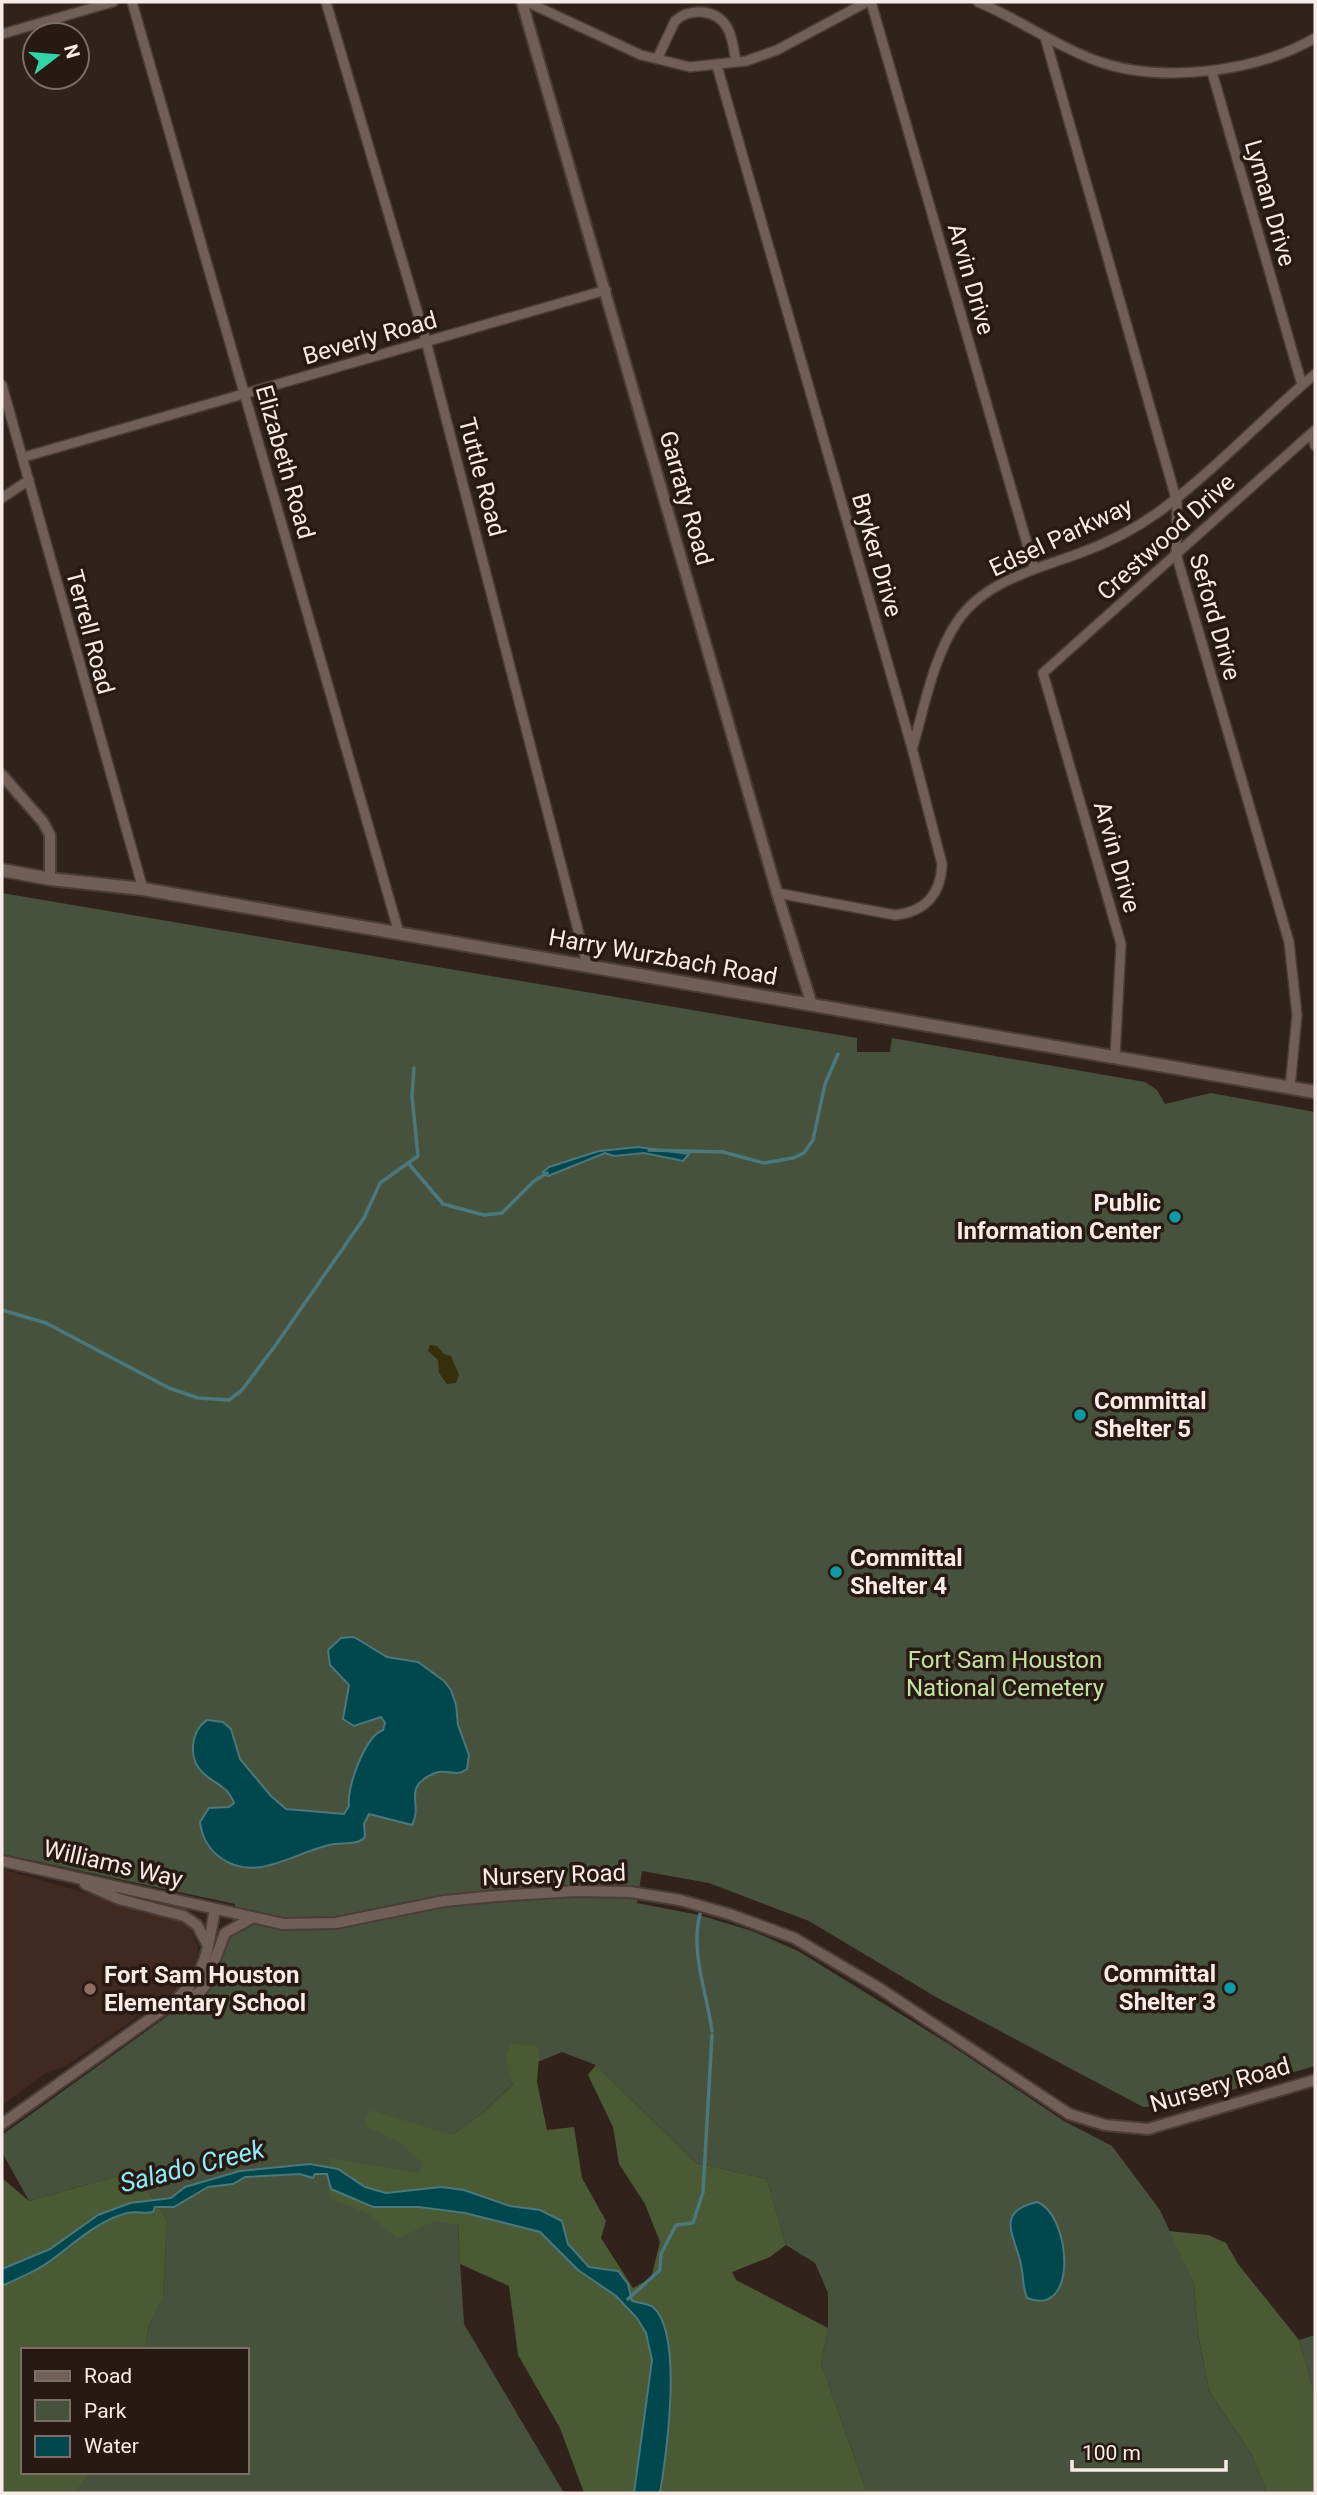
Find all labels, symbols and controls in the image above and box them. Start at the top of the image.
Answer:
north arrow [21,21,91,91]
text: N [59,42,85,61]
street label: Lyman Drive [1239,137,1301,269]
street label: Arvin Drive [942,220,1000,338]
street label: Beverly Road [300,306,440,370]
street label: Elizabeth Road [250,382,320,542]
street label: Tuttle Road [453,415,511,539]
street label: Garraty Road [653,428,719,568]
street label: Crestwood Drive [1091,468,1241,606]
street label: Bryker Drive [846,490,908,620]
street label: Edsel Parkway [985,491,1138,582]
street label: Seford Drive [1184,551,1246,683]
street label: Terrell Road [60,567,120,697]
street label: Arvin Drive [1088,798,1146,916]
street label: Harry Wurzbach Road [547,923,779,991]
place label: Public Information Center [957,1189,1161,1245]
marker: Public Information Center [1167,1209,1183,1225]
place label: Committal Shelter 5 [1094,1387,1207,1443]
marker: Committal Shelter 5 [1072,1407,1088,1423]
place label: Committal Shelter 4 [850,1544,963,1600]
marker: Committal Shelter 4 [828,1564,844,1580]
park label: Fort Sam Houston National Cemetery [906,1646,1105,1702]
street label: Williams Way [41,1834,186,1894]
street label: Nursery Road [481,1858,627,1892]
place label: Committal Shelter 3 [1103,1960,1216,2016]
place label: Fort Sam Houston Elementary School [104,1961,306,2017]
marker: Committal Shelter 3 [1222,1980,1238,1996]
marker: Fort Sam Houston Elementary School [82,1981,98,1997]
street label: Nursery Road [1147,2052,1293,2118]
water label: Salado Creek [117,2133,269,2198]
legend [21,2348,248,2474]
text: Road [84,2364,132,2388]
text: Park [84,2399,127,2423]
scale bar [1072,2428,1226,2472]
text: Water [84,2434,139,2458]
text: 100 m [1082,2441,1141,2465]

